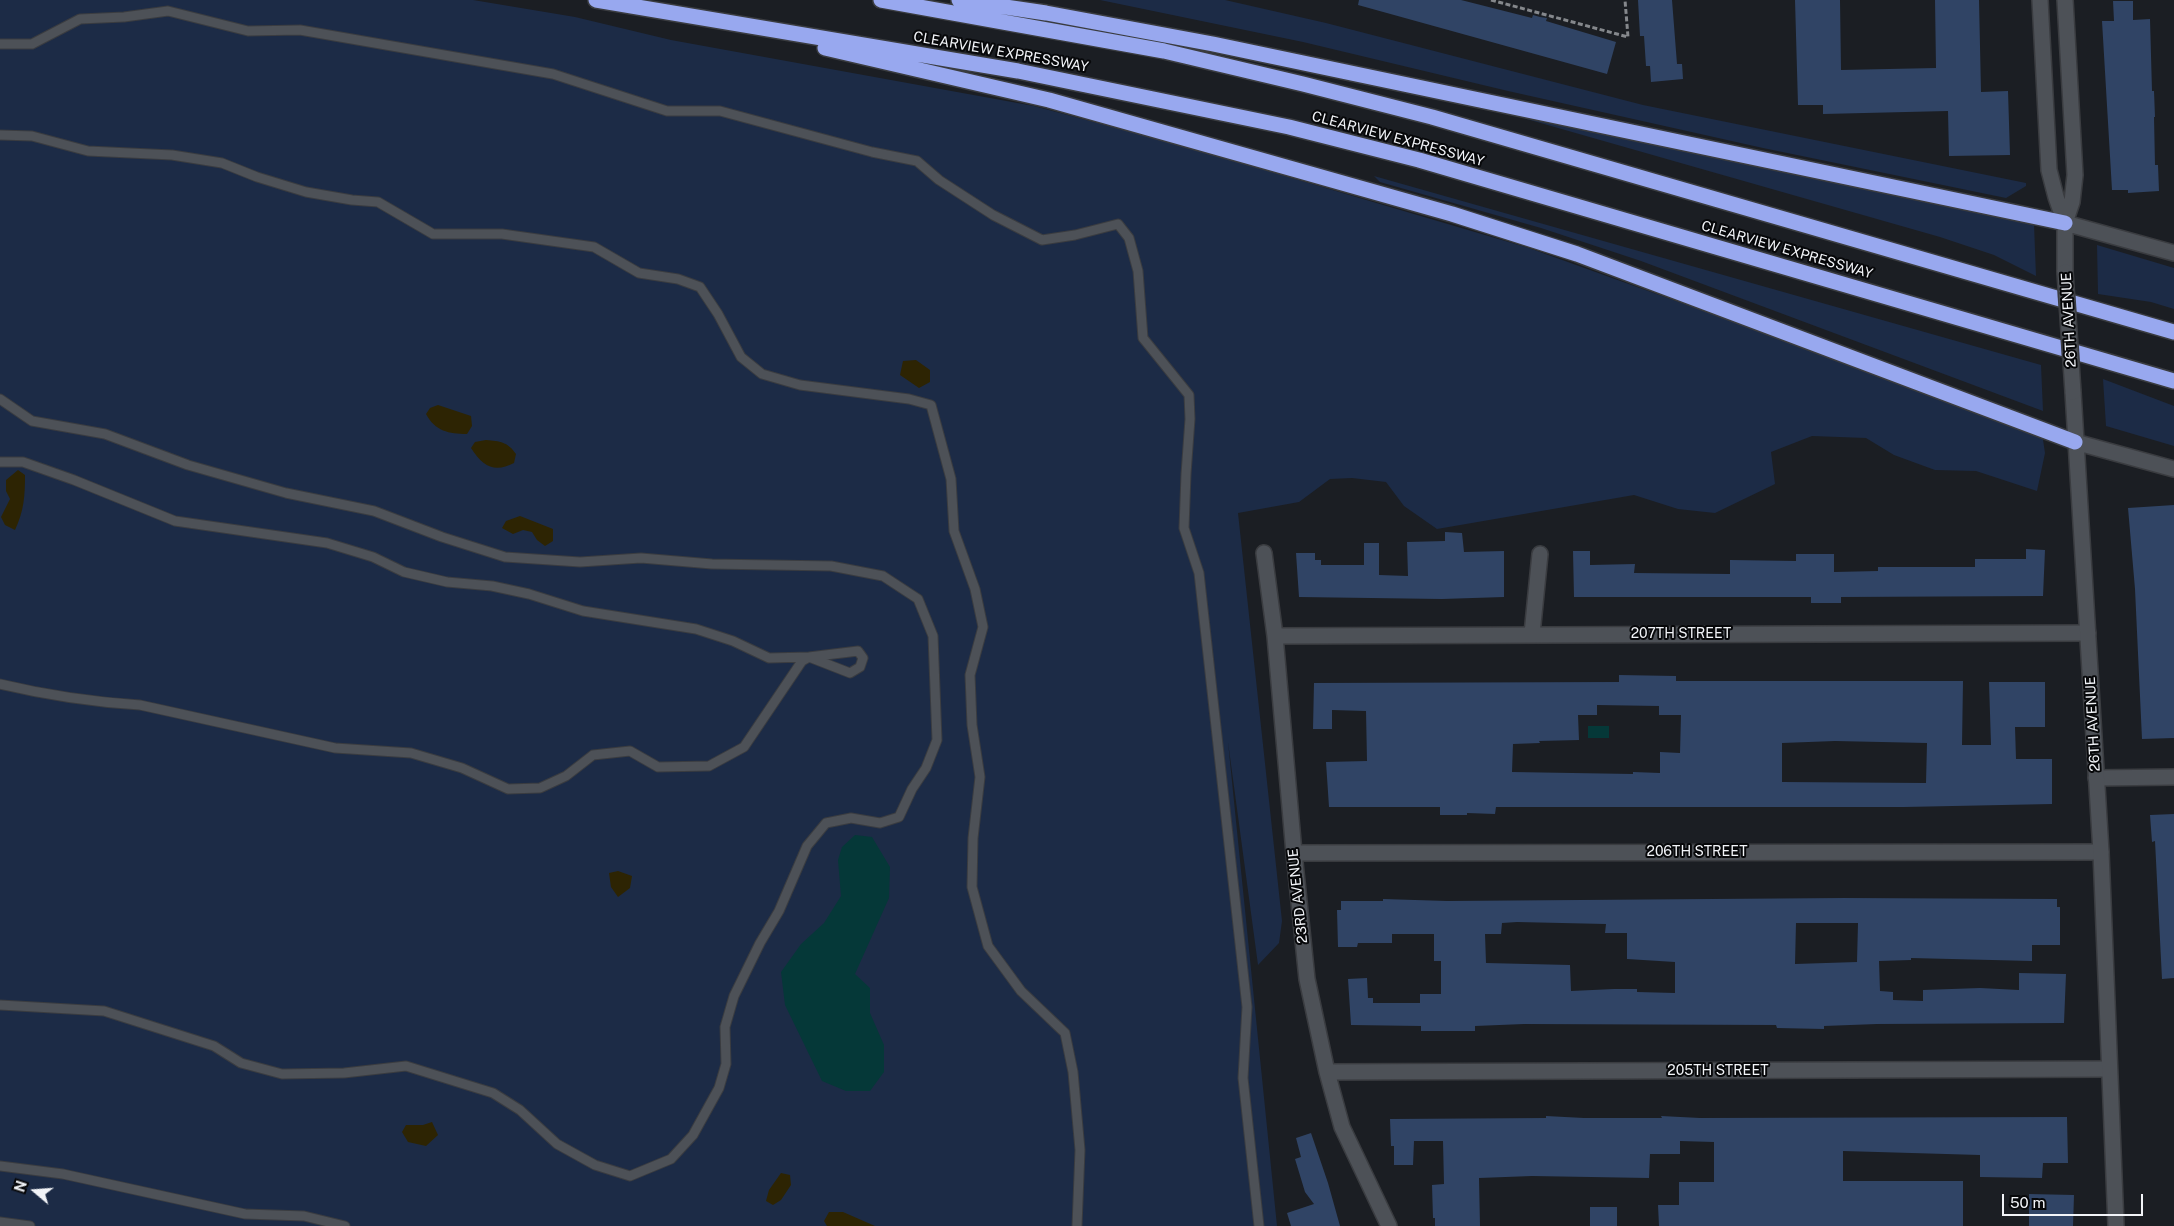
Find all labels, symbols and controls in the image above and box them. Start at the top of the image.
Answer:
street label: CLEARVIEW EXPRESSWAY [912,28,1090,76]
street label: CLEARVIEW EXPRESSWAY [1310,108,1486,170]
street label: CLEARVIEW EXPRESSWAY [1699,217,1875,283]
street label: 26TH AVENUE [2058,272,2080,368]
street label: 207TH STREET [1631,626,1731,642]
street label: 26TH AVENUE [2082,676,2104,772]
street label: 206TH STREET [1647,844,1747,860]
street label: 23RD AVENUE [1285,848,1311,944]
street label: 205TH STREET [1667,1063,1769,1079]
north arrow [10,1166,60,1216]
text: N [11,1179,30,1194]
scale bar [2004,1184,2145,1216]
text: 50 m [2010,1194,2045,1211]

